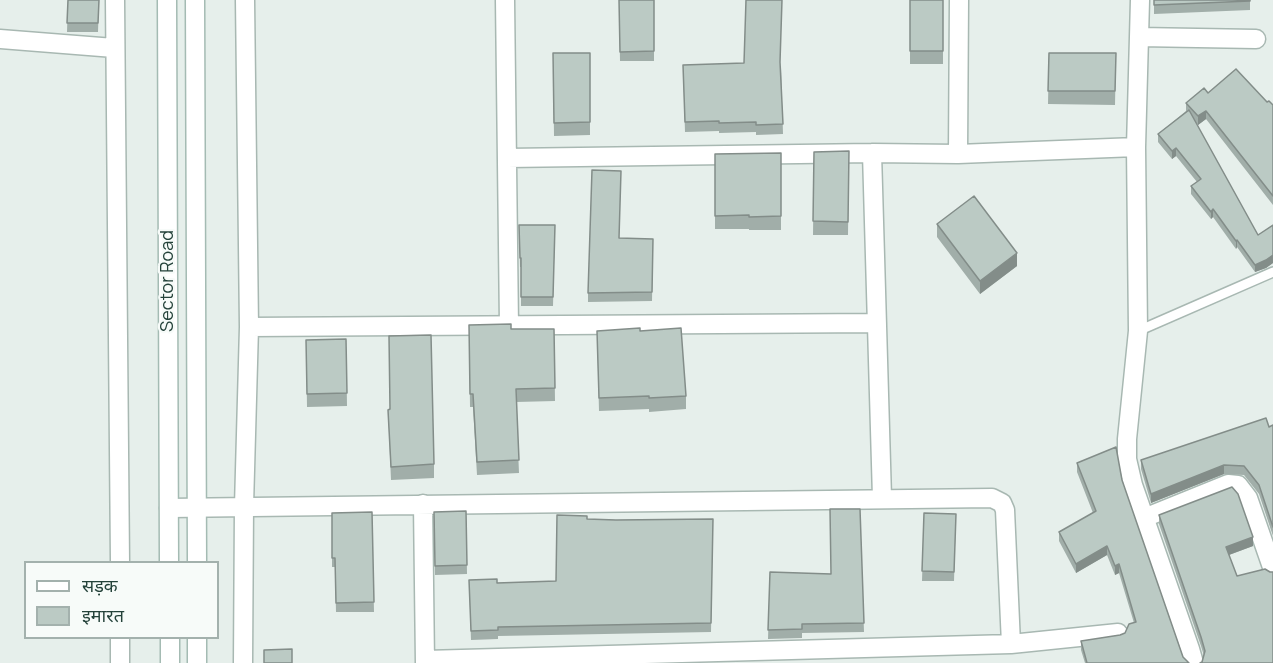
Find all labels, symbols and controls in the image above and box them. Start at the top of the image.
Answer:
street label: Sector Road [157,230,179,332]
legend [24,561,219,639]
text: सड़क [82,573,118,597]
text: इमारत [82,603,124,627]

